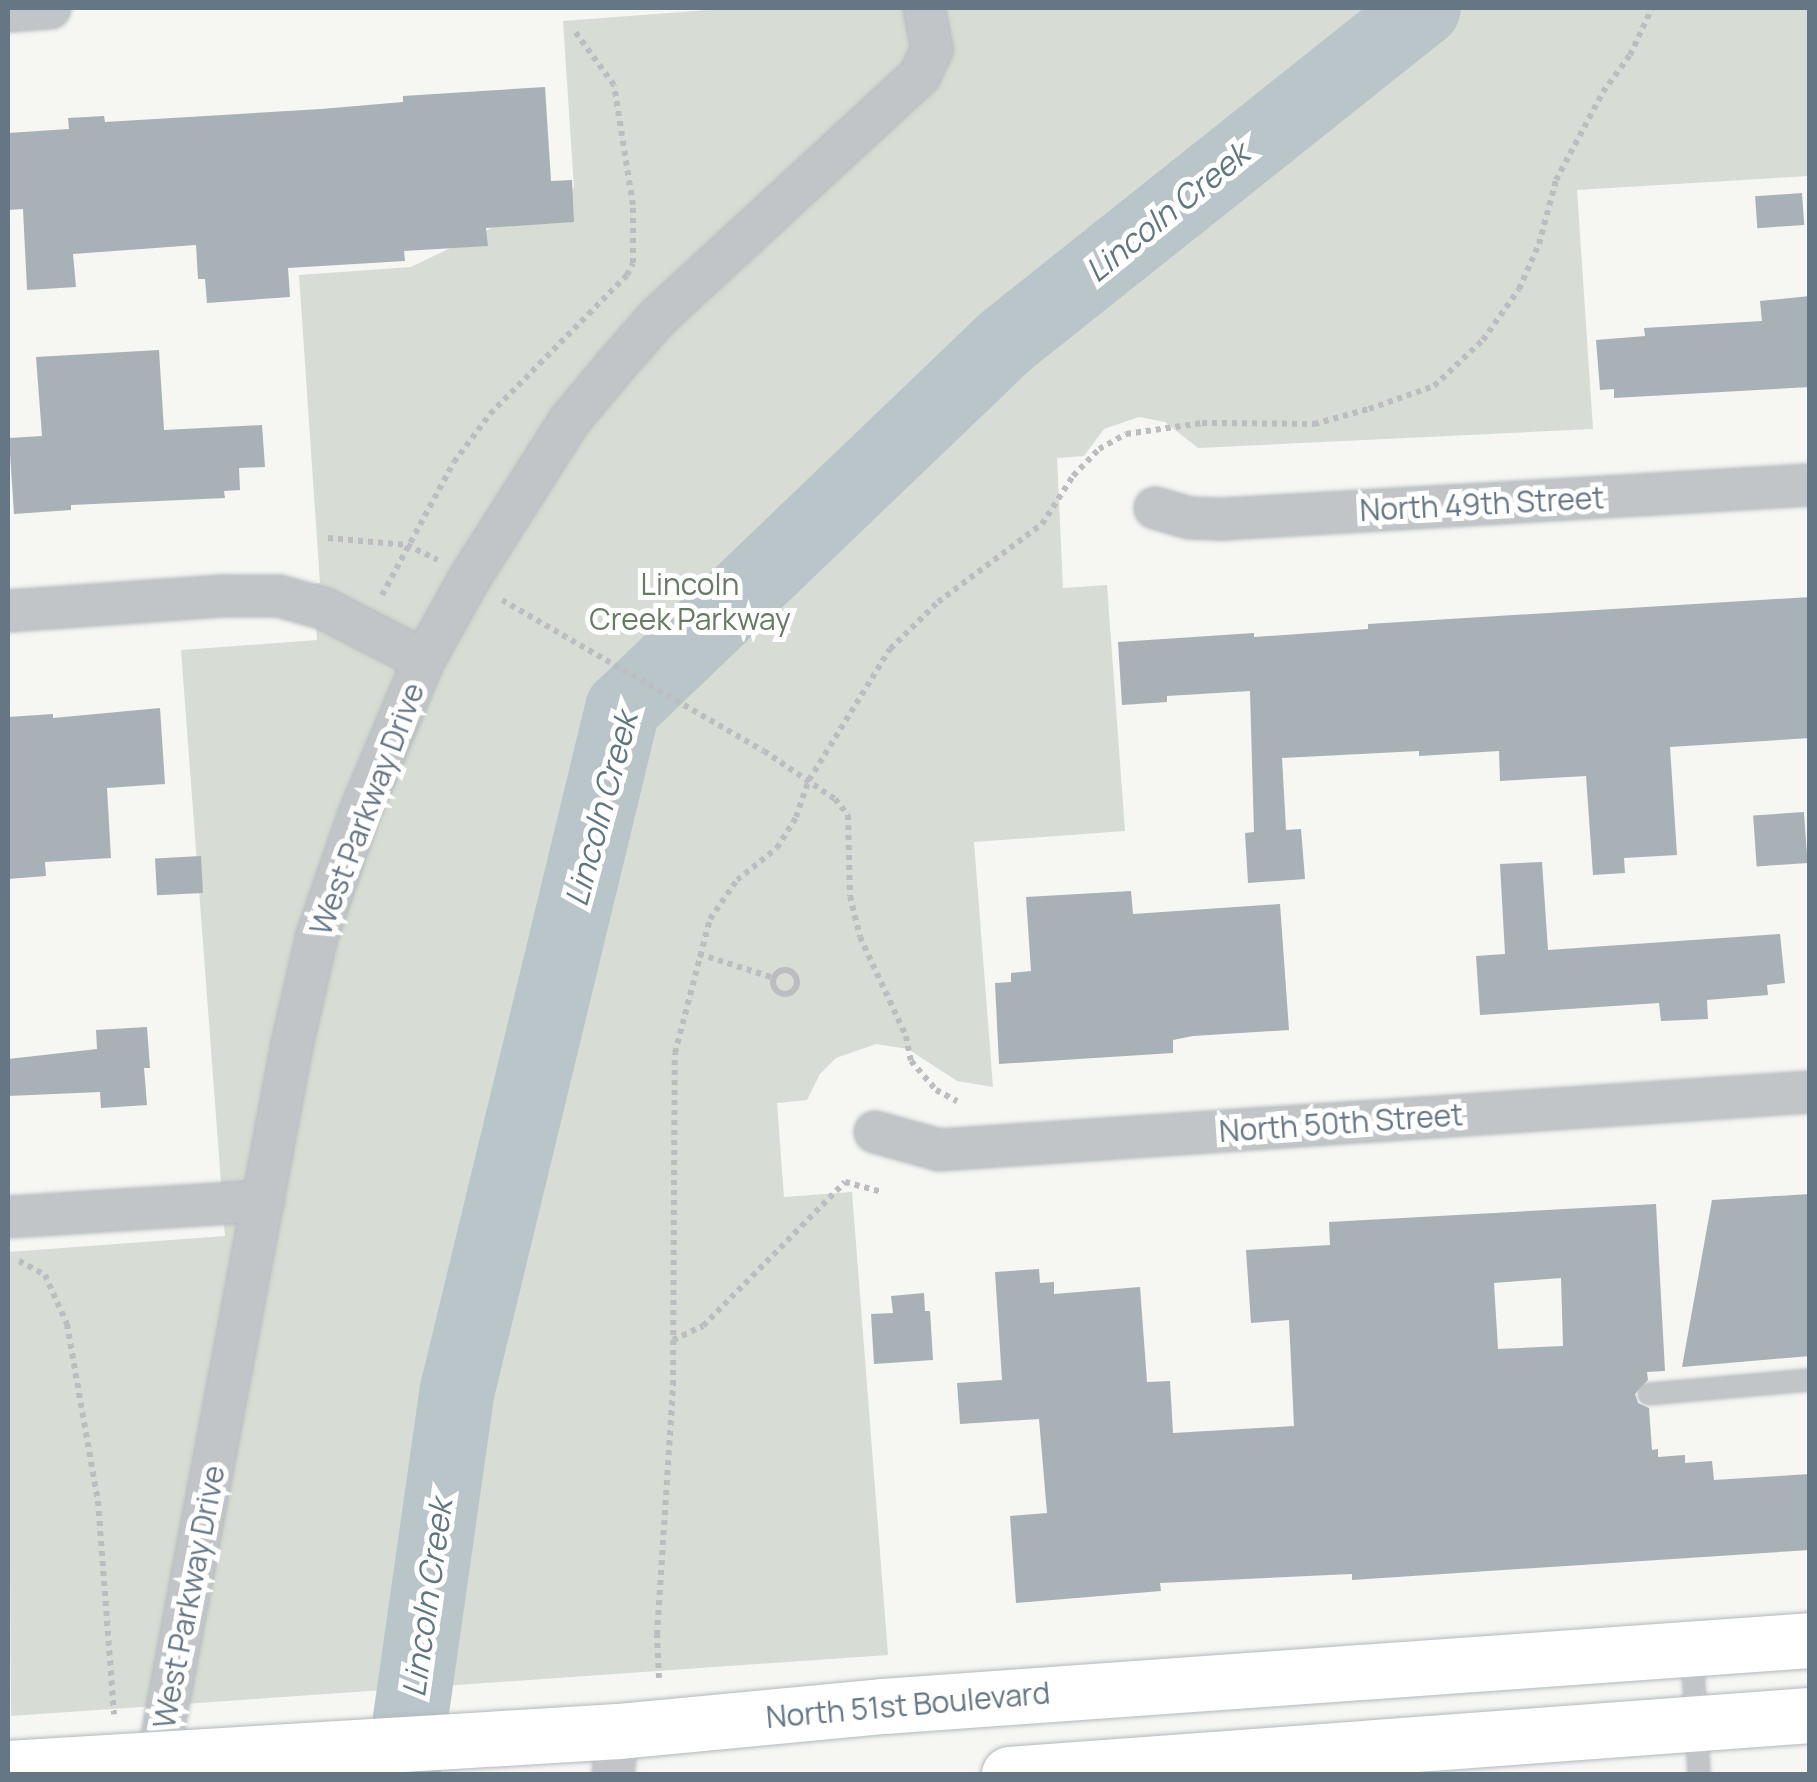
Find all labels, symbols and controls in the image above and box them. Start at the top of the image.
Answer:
water label: Lincoln Creek [1078,134,1256,290]
street label: North 49th Street [1359,480,1605,528]
park label: Lincoln Creek Parkway [589,566,791,636]
street label: West Parkway Drive [302,678,432,940]
water label: Lincoln Creek [557,708,645,910]
street label: North 50th Street [1218,1097,1464,1149]
street label: West Parkway Drive [146,1462,232,1732]
water label: Lincoln Creek [394,1497,460,1699]
street label: North 51st Boulevard [765,1675,1051,1735]

